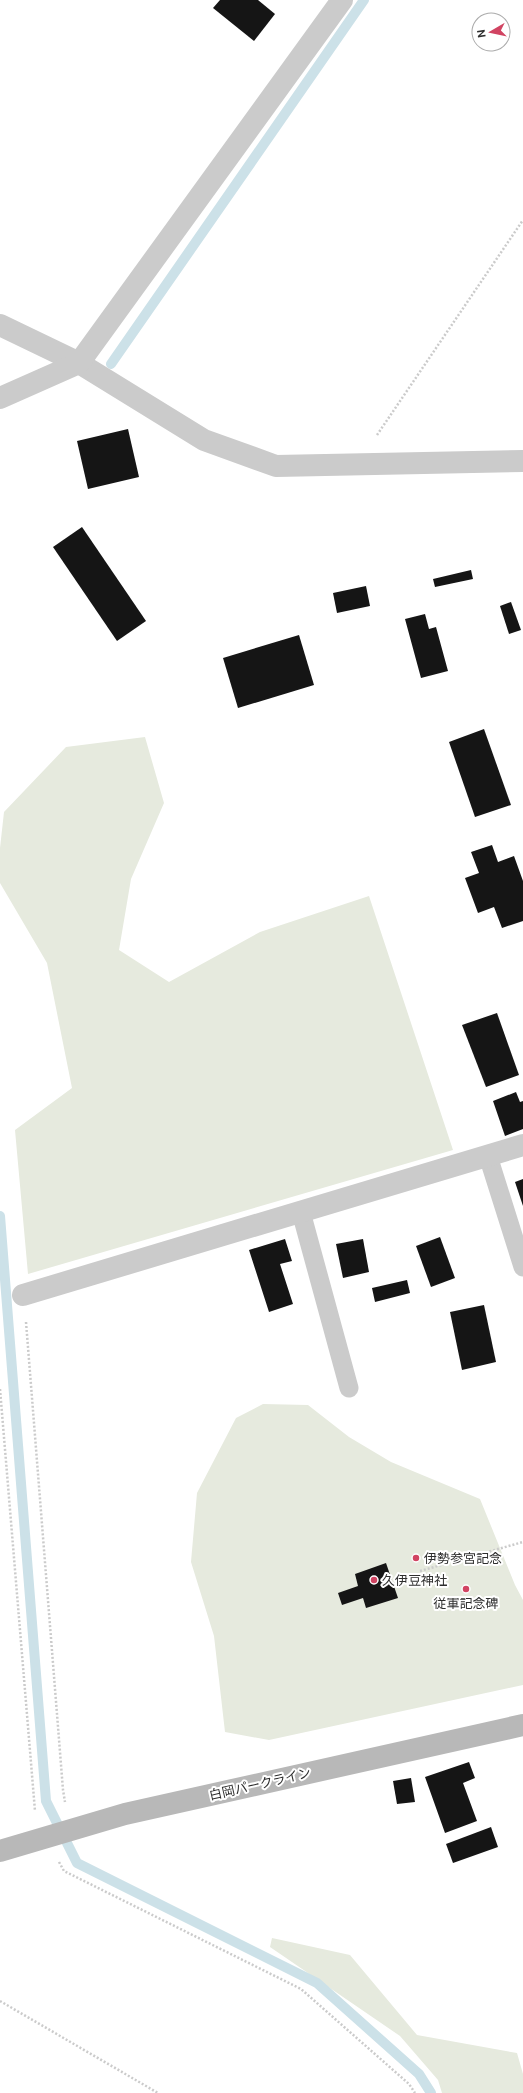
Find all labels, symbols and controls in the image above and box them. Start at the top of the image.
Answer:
north arrow [471,12,511,52]
text: N [474,29,489,39]
place label: 伊勢参宮記念 [424,1550,502,1567]
marker: 伊勢参宮記念 [411,1553,421,1563]
place label: 久伊豆神社 [382,1572,447,1589]
marker: 久伊豆神社 [369,1575,379,1585]
marker: 従軍記念碑 [461,1584,471,1594]
place label: 従軍記念碑 [433,1595,499,1612]
street label: 白岡パークライン [207,1764,313,1804]

